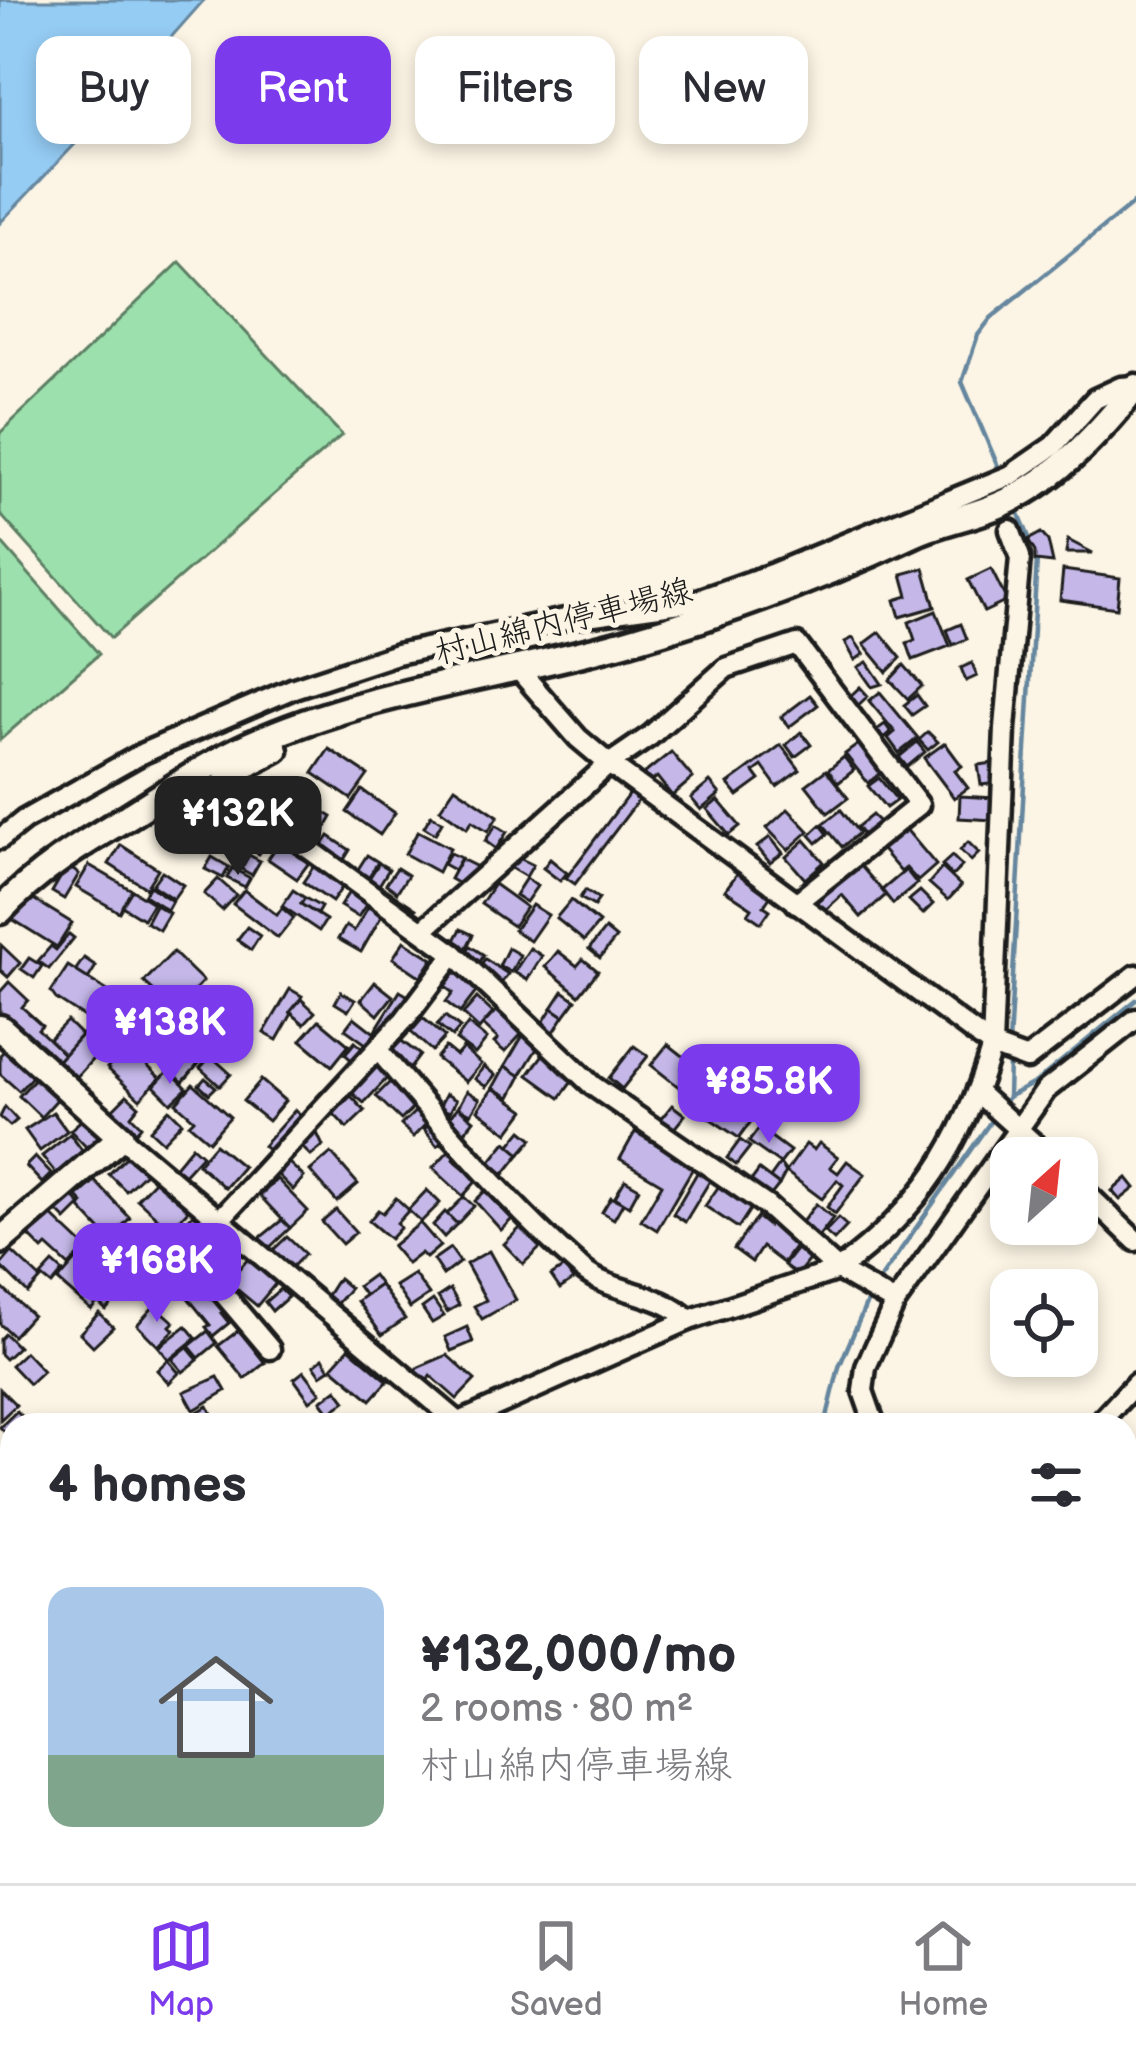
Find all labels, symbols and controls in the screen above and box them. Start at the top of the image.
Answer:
chip: Buy [36,36,191,144]
chip: Rent [215,36,391,144]
chip: Filters [415,36,615,144]
chip: New [639,36,808,144]
street label: 村山綿内停車場線 [431,571,696,673]
pin: ¥132K [154,776,322,878]
text: ¥132K [181,791,295,838]
pin: ¥138K [86,985,254,1087]
text: ¥138K [113,1000,227,1047]
pin: ¥85.8K [671,1044,867,1146]
text: ¥85.8K [705,1059,833,1106]
north arrow [990,1137,1098,1245]
map controls [990,1137,1098,1377]
pin: ¥168K [73,1223,241,1325]
text: ¥168K [100,1238,214,1285]
button: locate [990,1269,1098,1377]
icon: filters [1023,1452,1089,1518]
text: 4 homes [48,1455,247,1516]
text: ¥132,000/mo [420,1625,736,1686]
icon: home [144,1635,288,1779]
text: 2 rooms · 80 m² [420,1686,693,1733]
text: 村山綿内停車場線 [420,1743,732,1790]
tab: Map [148,1913,214,2025]
tab: Saved [510,1913,603,2025]
tab: Home [898,1913,988,2025]

